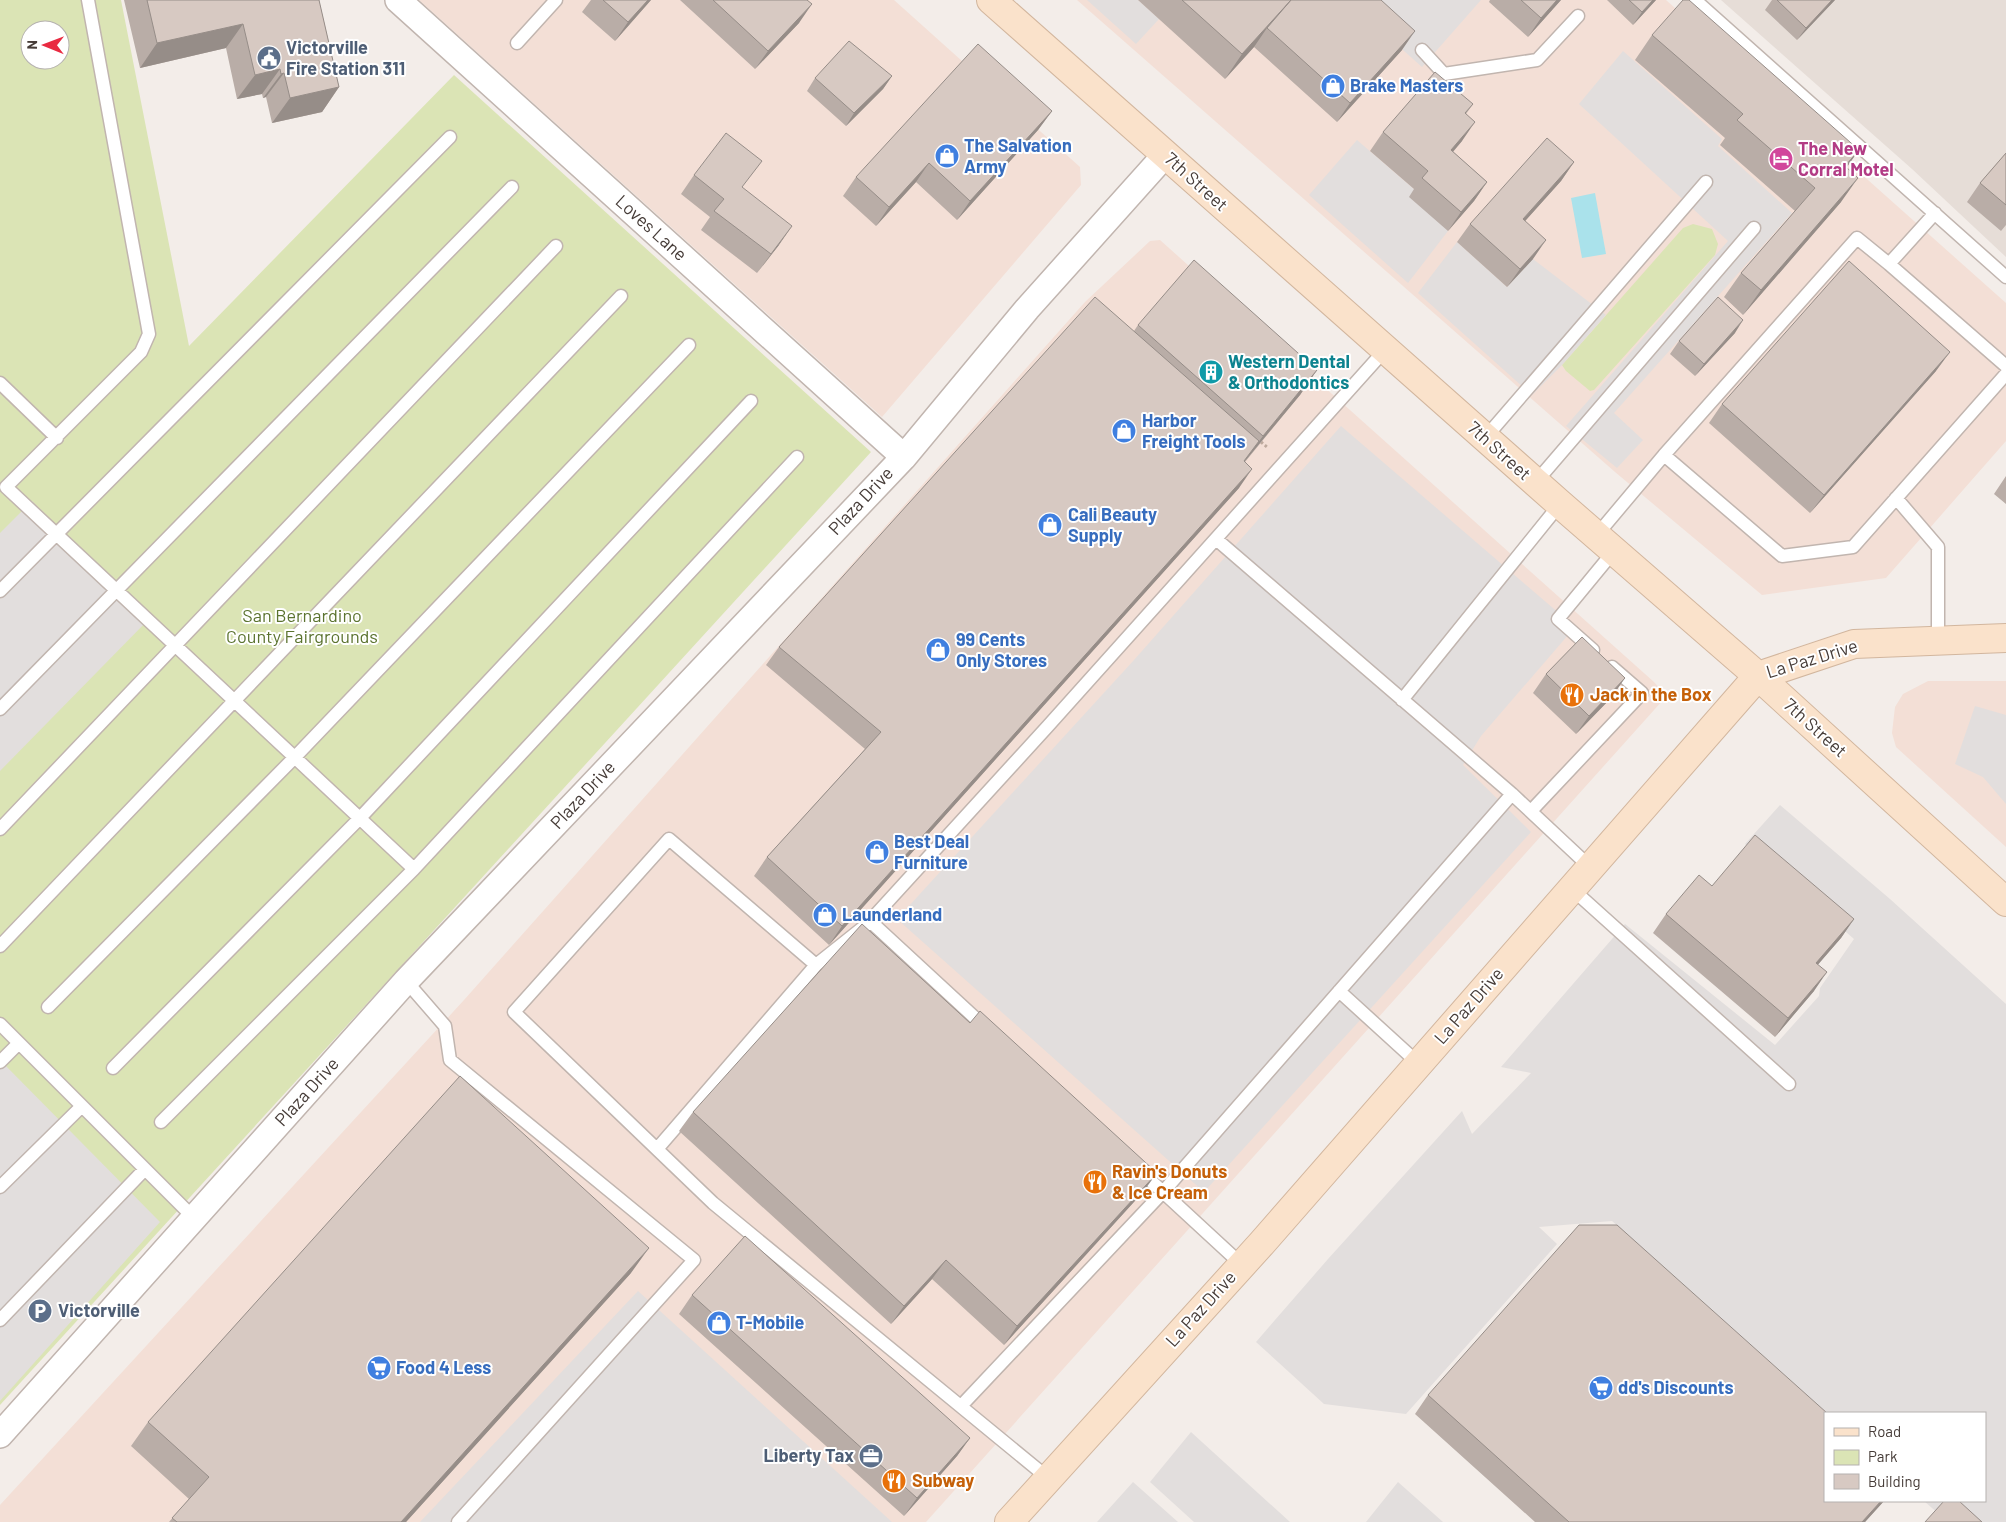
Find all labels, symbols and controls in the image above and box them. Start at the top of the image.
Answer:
north arrow [20,20,70,70]
place label: Victorville Fire Station 311 [286,36,405,79]
text: N [23,40,40,50]
public building icon: Victorville Fire Station 311 [256,45,282,71]
shop icon: Brake Masters [1320,73,1346,99]
place label: Brake Masters [1350,74,1463,96]
place label: The Salvation Army [964,134,1072,177]
place label: The New Corral Motel [1798,137,1894,180]
shop icon: The Salvation Army [934,143,960,169]
hotel icon: The New Corral Motel [1768,146,1794,172]
street label: 7th Street [1161,147,1233,215]
street label: Loves Lane [612,190,692,265]
place label: Western Dental & Orthodontics [1228,350,1350,393]
building icon: Western Dental & Orthodontics [1198,359,1224,385]
place label: Harbor Freight Tools [1142,409,1245,452]
street label: 7th Street [1464,416,1536,484]
shop icon: Harbor Freight Tools [1111,418,1137,444]
street label: Plaza Drive [823,462,897,539]
place label: Cali Beauty Supply [1068,503,1157,546]
shop icon: Cali Beauty Supply [1037,512,1063,538]
park label: San Bernardino County Fairgrounds [226,604,378,647]
place label: 99 Cents Only Stores [956,628,1047,671]
street label: La Paz Drive [1763,634,1860,682]
shop icon: 99 Cents Only Stores [925,637,951,663]
restaurant icon: Jack in the Box [1559,682,1585,708]
place label: Jack in the Box [1590,683,1712,705]
street label: 7th Street [1780,693,1852,761]
street label: Plaza Drive [545,756,619,833]
place label: Best Deal Furniture [894,830,969,873]
shop icon: Best Deal Furniture [864,839,890,865]
shop icon: Launderland [812,902,838,928]
place label: Launderland [842,903,942,925]
street label: La Paz Drive [1429,962,1508,1048]
street label: Plaza Drive [270,1052,343,1130]
place label: Ravin's Donuts & Ice Cream [1112,1160,1227,1203]
restaurant icon: Ravin's Donuts & Ice Cream [1082,1169,1108,1195]
street label: La Paz Drive [1160,1266,1240,1351]
parking icon: Victorville [27,1298,53,1324]
place label: Victorville [58,1299,140,1321]
shop icon: T-Mobile [706,1310,732,1336]
place label: T-Mobile [736,1311,804,1333]
supermarket icon: Food 4 Less [366,1355,392,1381]
place label: Food 4 Less [396,1356,491,1378]
supermarket icon: dd's Discounts [1588,1375,1614,1401]
place label: dd's Discounts [1618,1376,1734,1398]
legend [1824,1412,1986,1502]
text: Road [1868,1422,1901,1440]
office icon: Liberty Tax [858,1443,884,1469]
place label: Liberty Tax [764,1444,854,1466]
text: Park [1868,1447,1898,1465]
restaurant icon: Subway [881,1468,907,1494]
place label: Subway [912,1469,974,1491]
text: Building [1868,1472,1921,1490]

